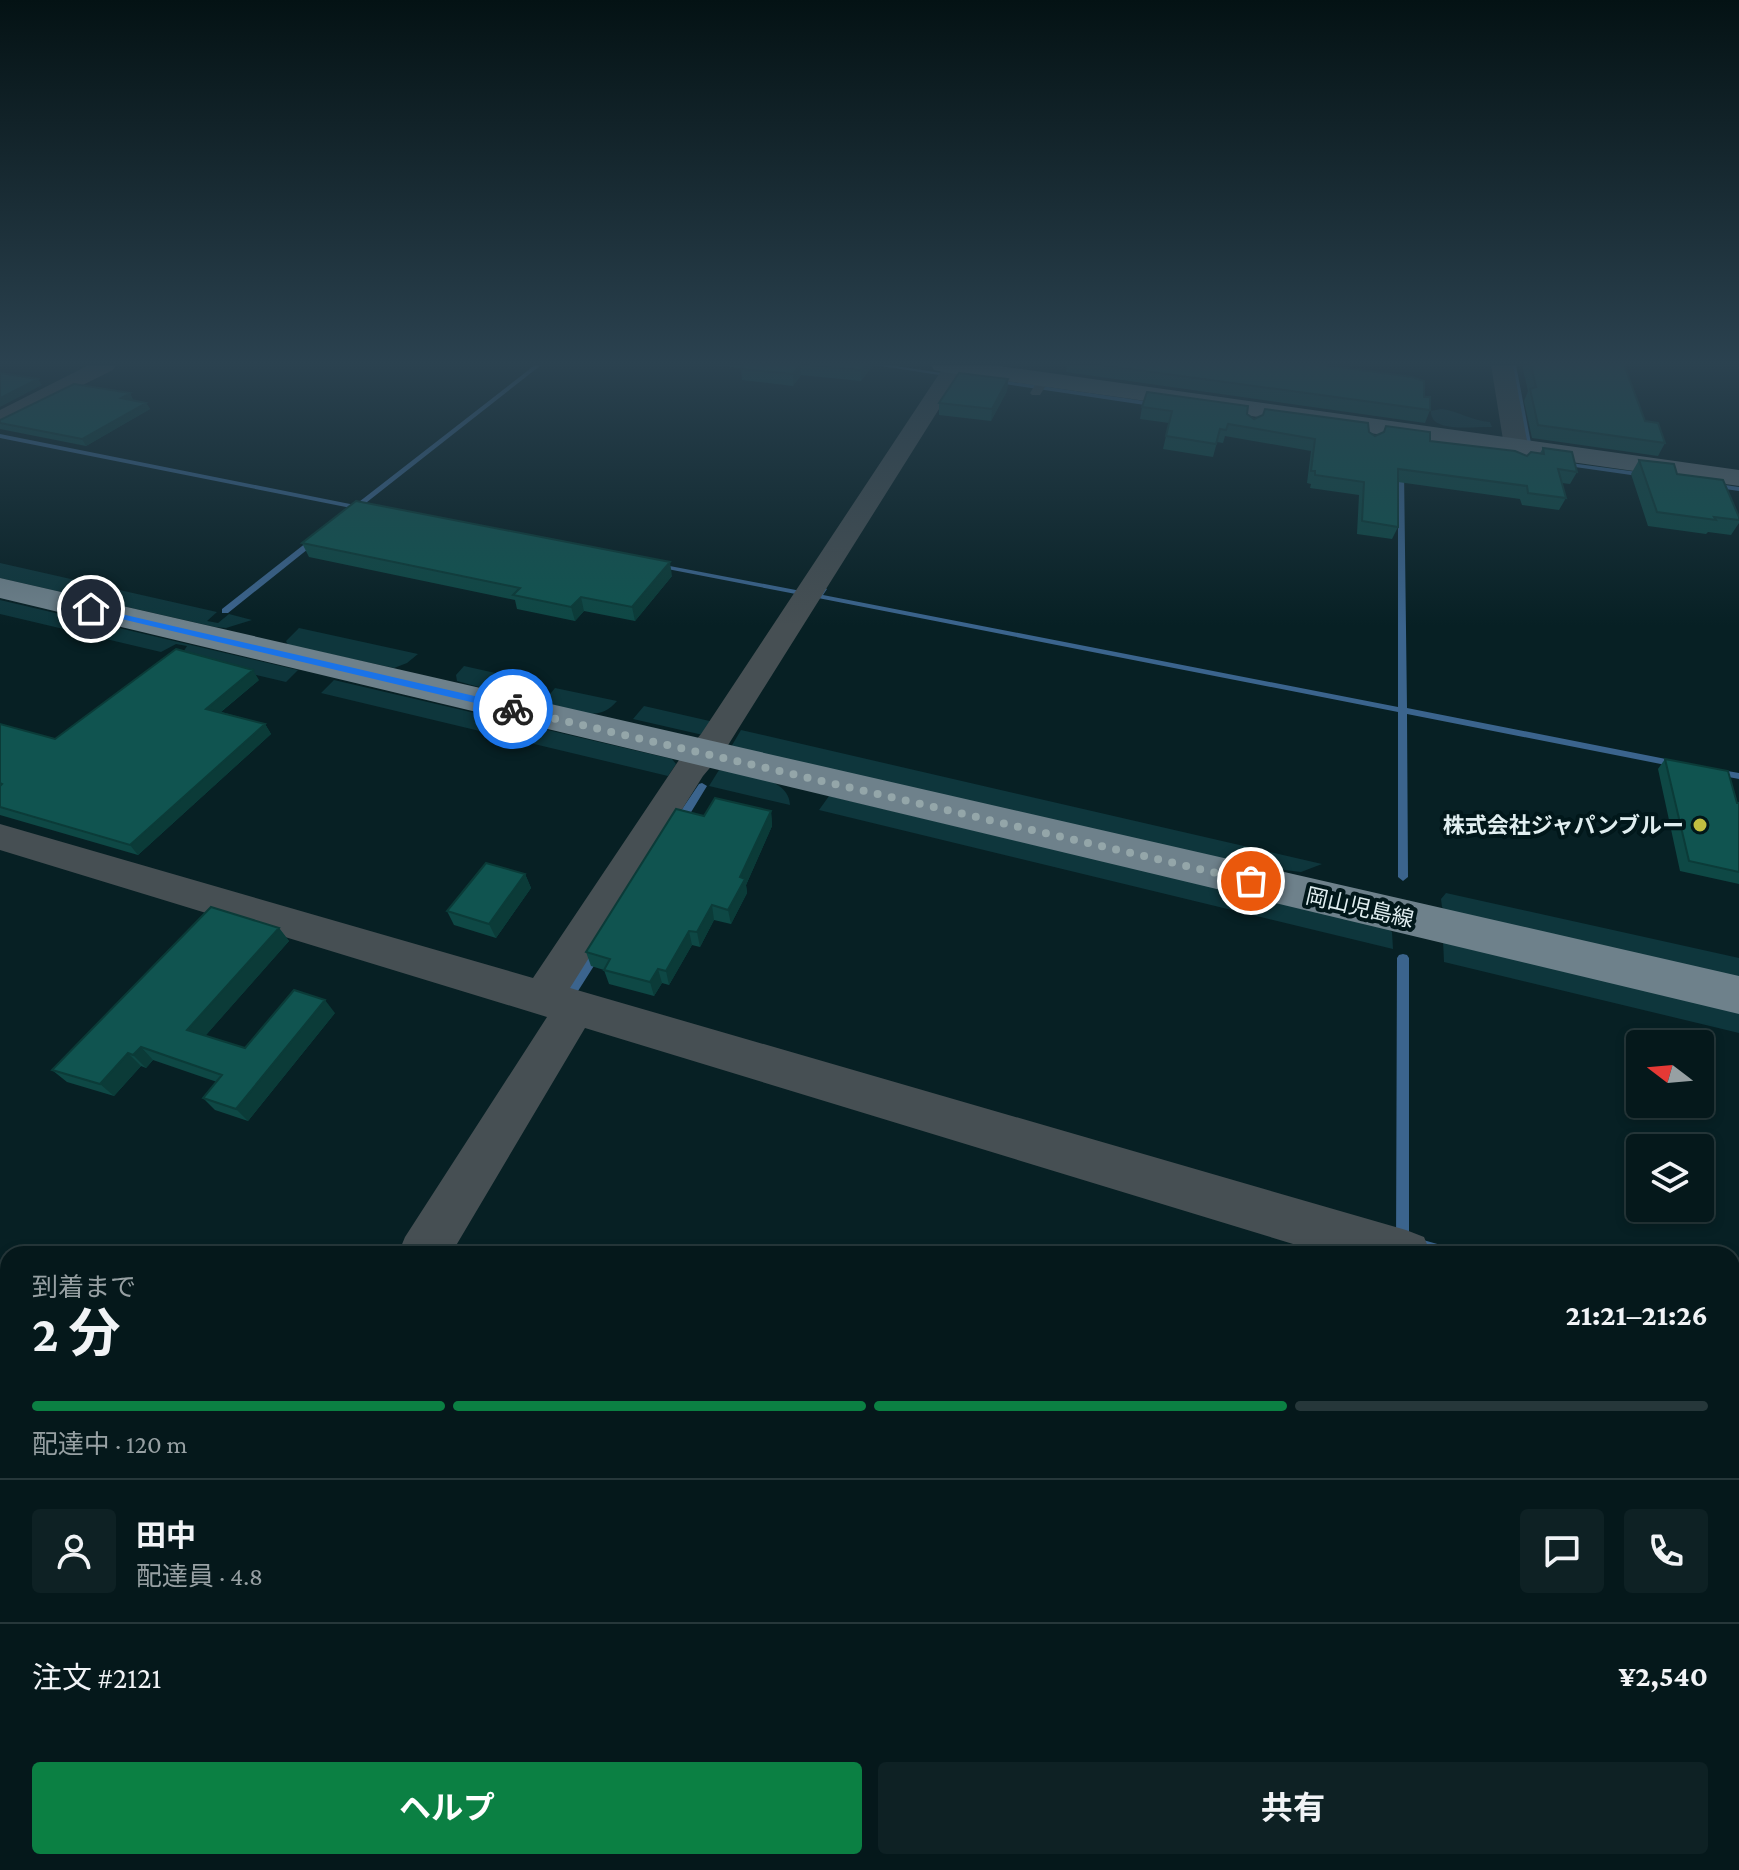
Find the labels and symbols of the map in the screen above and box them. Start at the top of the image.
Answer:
pin [57,575,125,643]
courier [473,669,553,749]
place label: 株式会社ジャパンブルー [1443,813,1684,838]
marker: 株式会社ジャパンブルー [1691,816,1709,834]
pin [1217,847,1285,915]
street label: 岡山児島線 [1303,883,1416,932]
north arrow [1626,1030,1714,1118]

